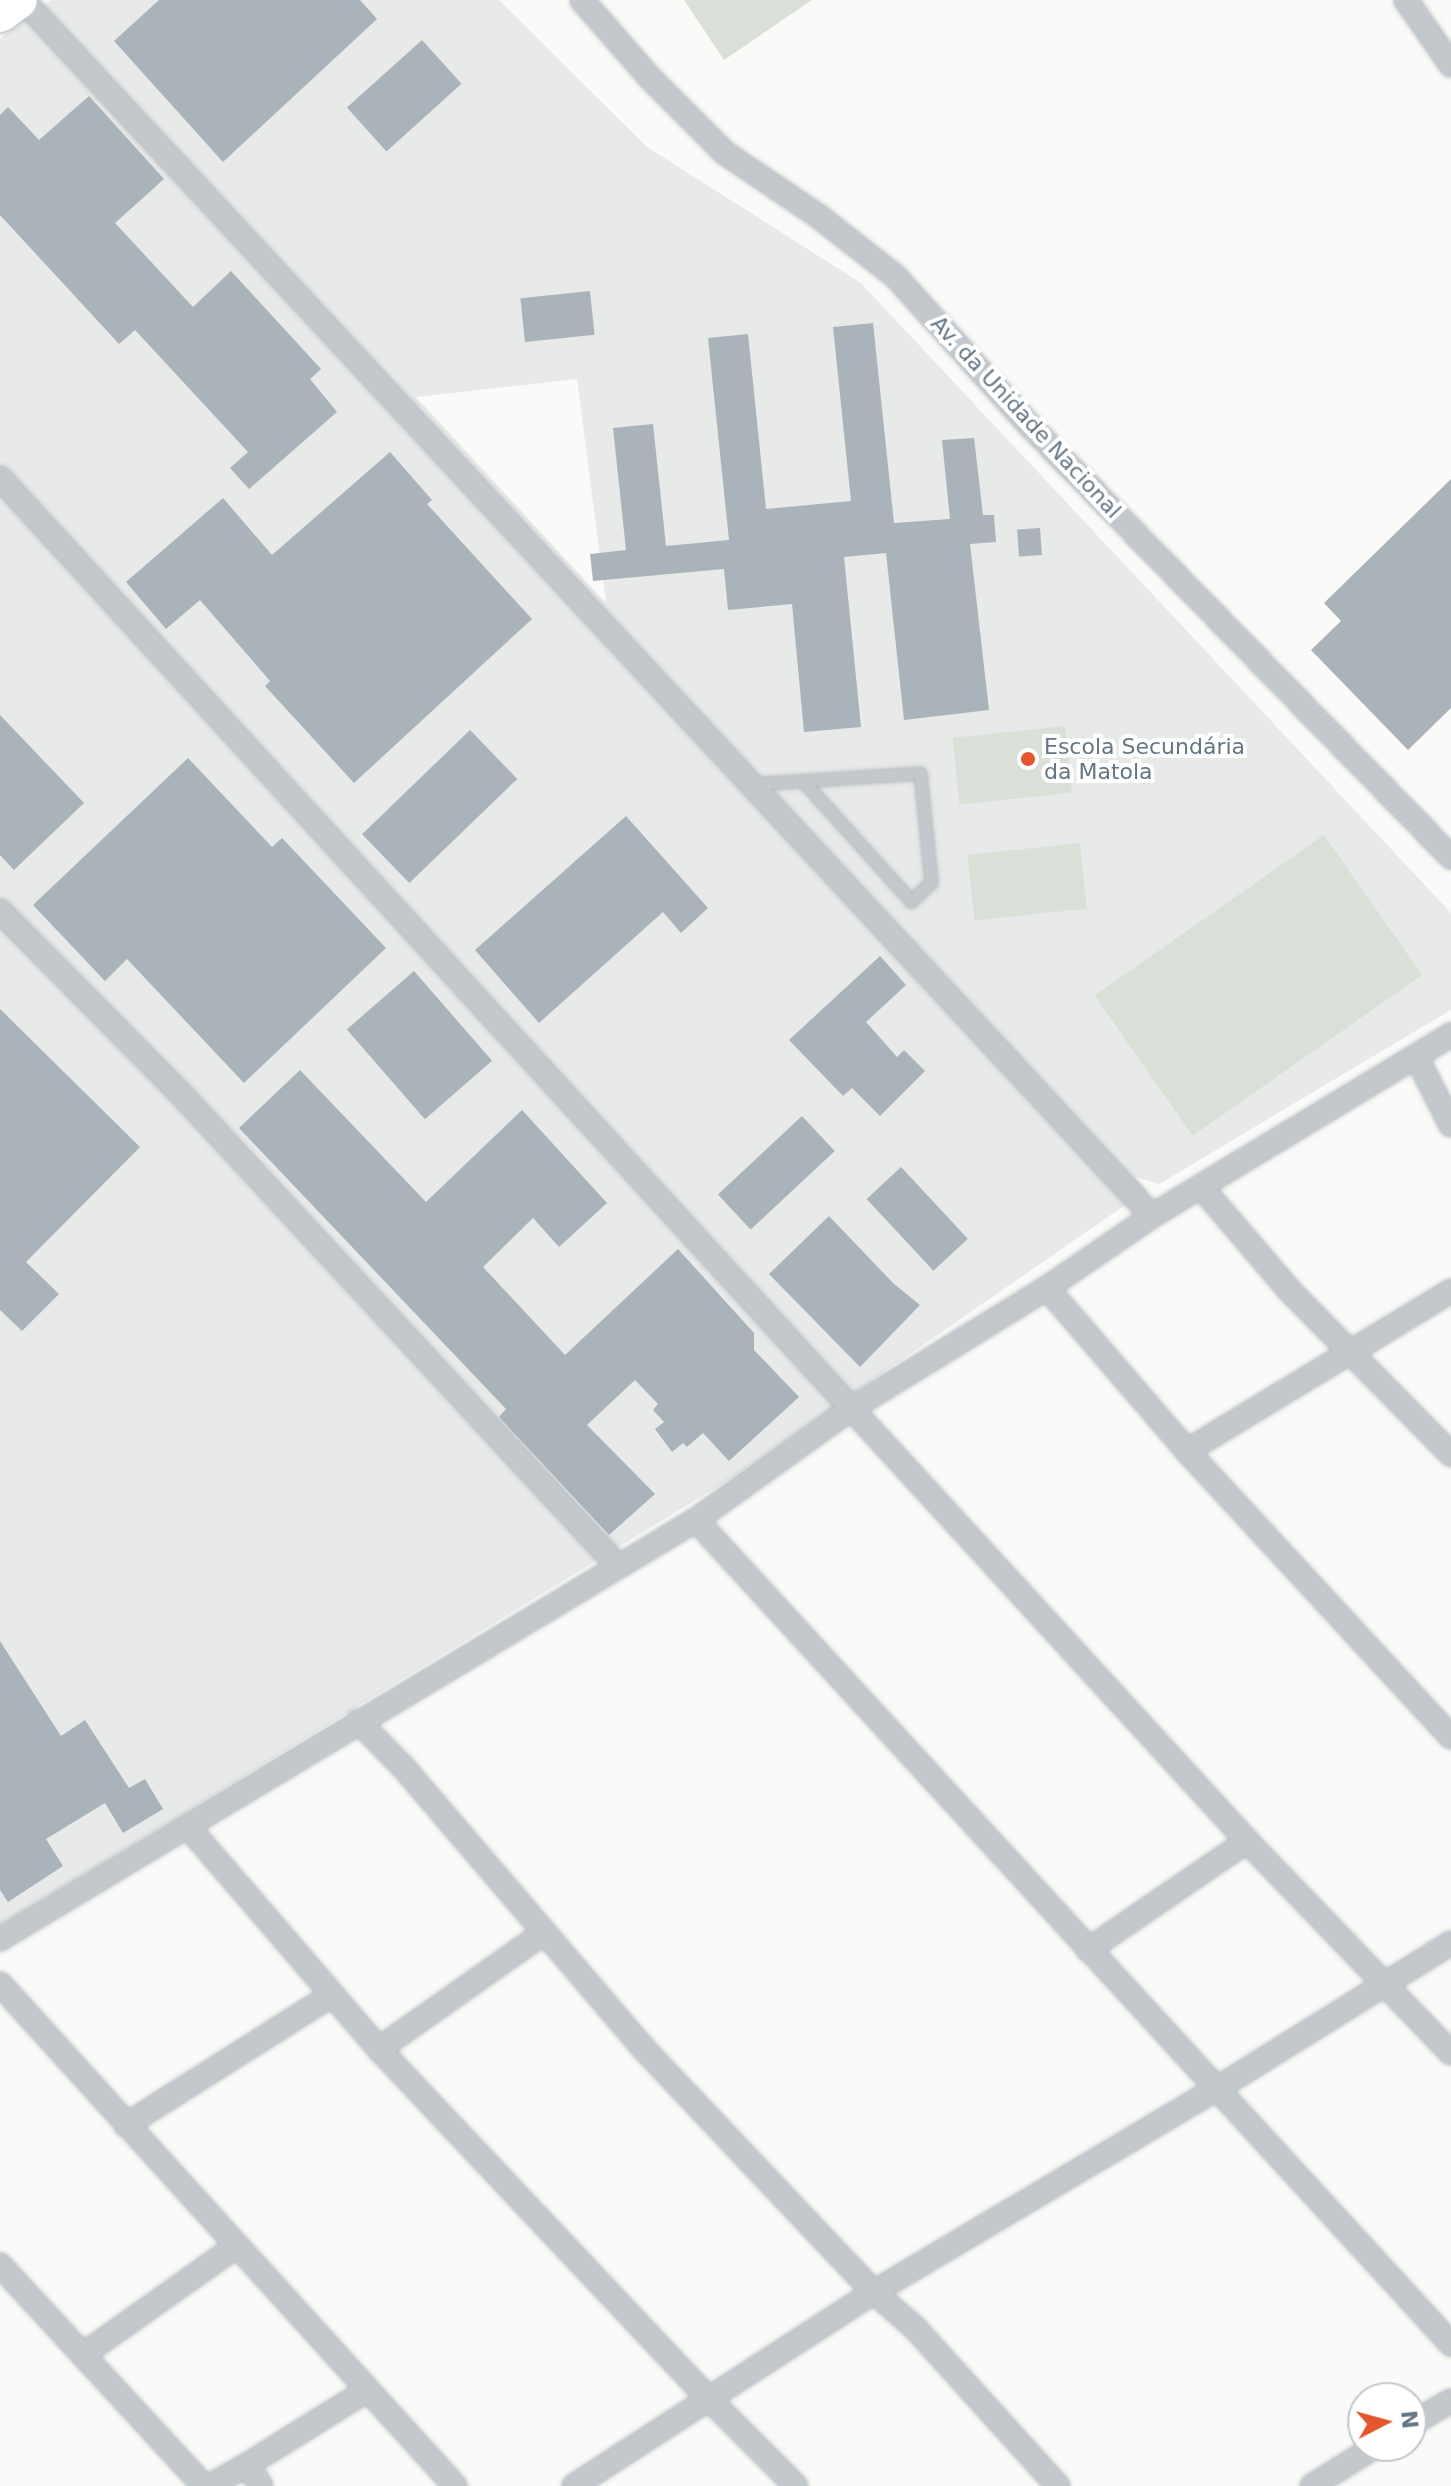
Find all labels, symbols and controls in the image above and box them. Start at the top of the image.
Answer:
street label: Av. da Unidade Nacional [925,310,1127,524]
place label: Escola Secundária da Matola [1044,733,1245,784]
marker: Escola Secundária da Matola [1019,750,1037,768]
north arrow [1347,2382,1427,2462]
text: N [1396,2409,1423,2430]

